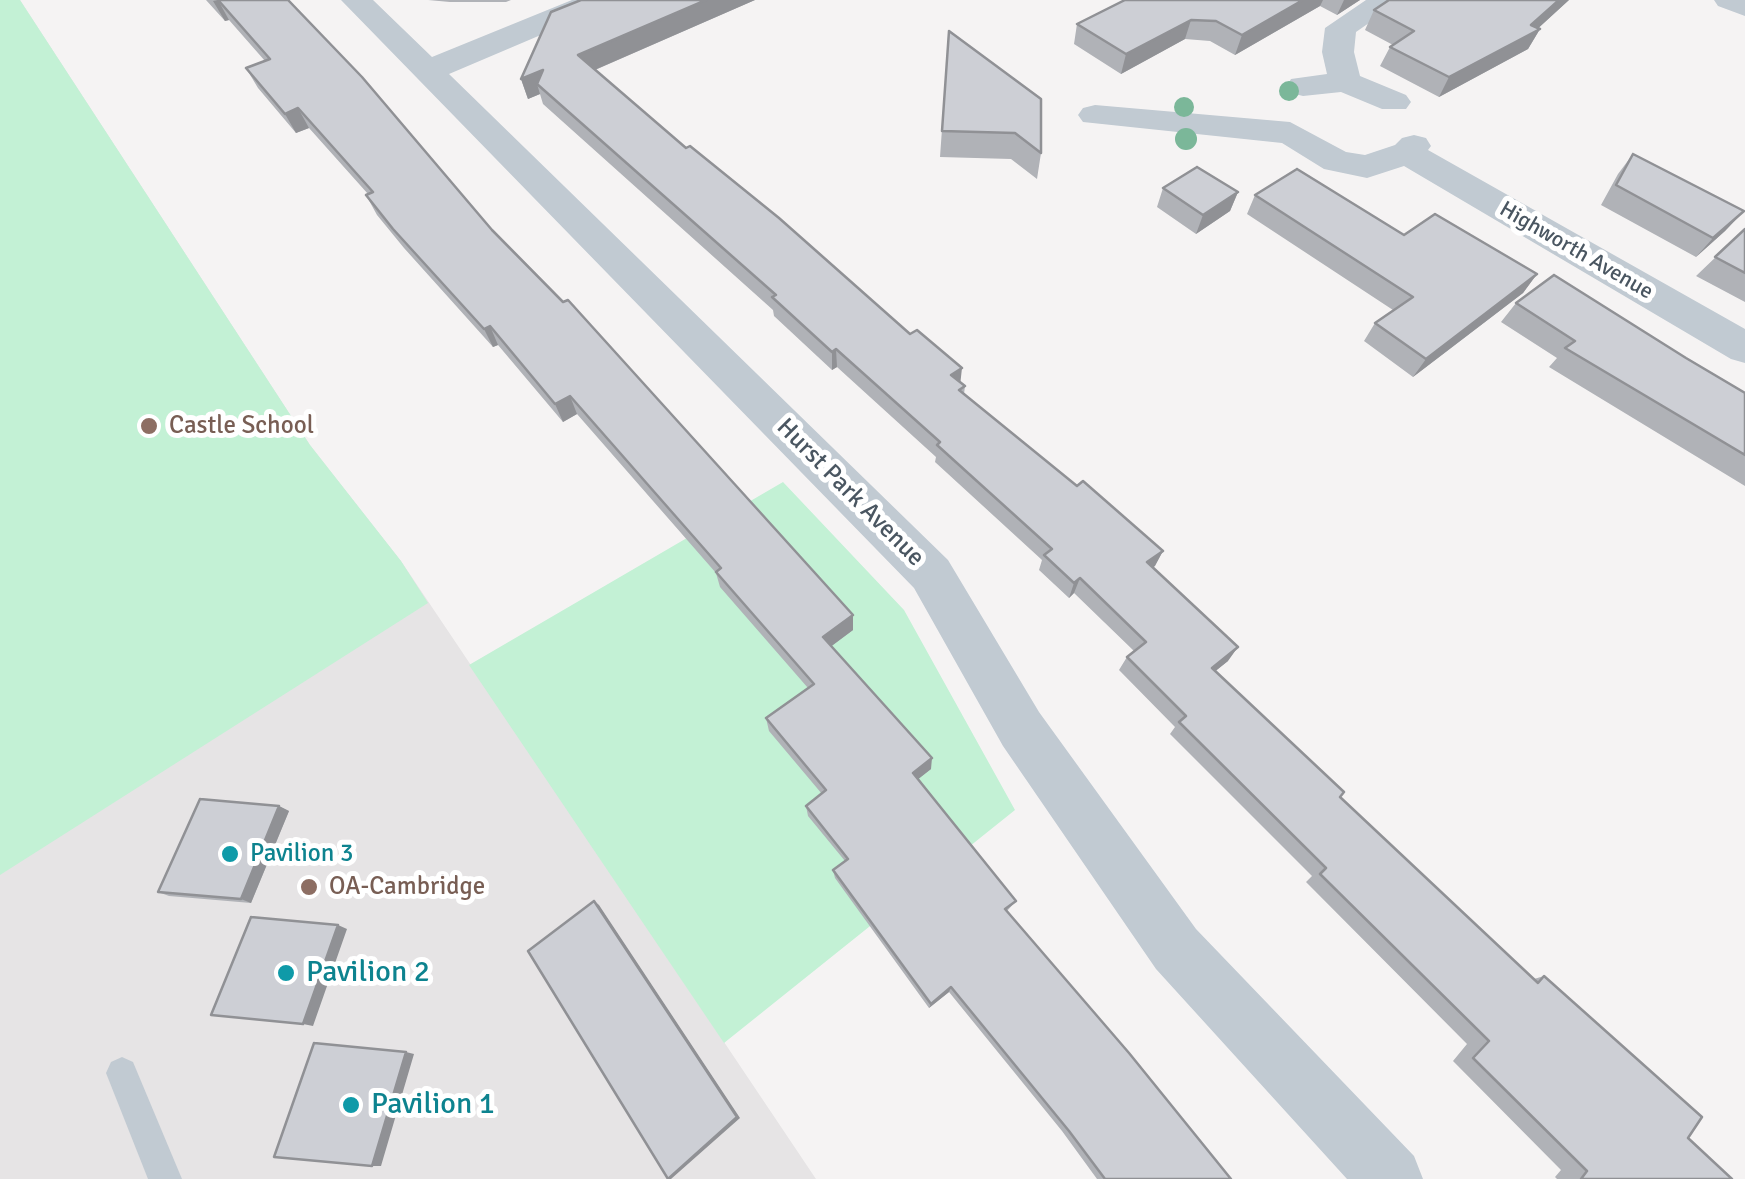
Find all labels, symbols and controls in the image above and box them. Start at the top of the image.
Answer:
street label: Highworth Avenue [1494,196,1658,306]
place label: Castle School [169,411,314,441]
street label: Hurst Park Avenue [770,413,930,573]
marker: Castle School [138,415,160,437]
place label: Pavilion 3 [250,839,353,869]
marker: Pavilion 3 [219,843,241,865]
place label: OA-Cambridge [329,872,485,902]
marker: OA-Cambridge [298,876,320,898]
place label: Pavilion 2 [306,955,430,991]
marker: Pavilion 2 [275,962,297,984]
place label: Pavilion 1 [371,1087,495,1123]
marker: Pavilion 1 [340,1094,362,1116]

